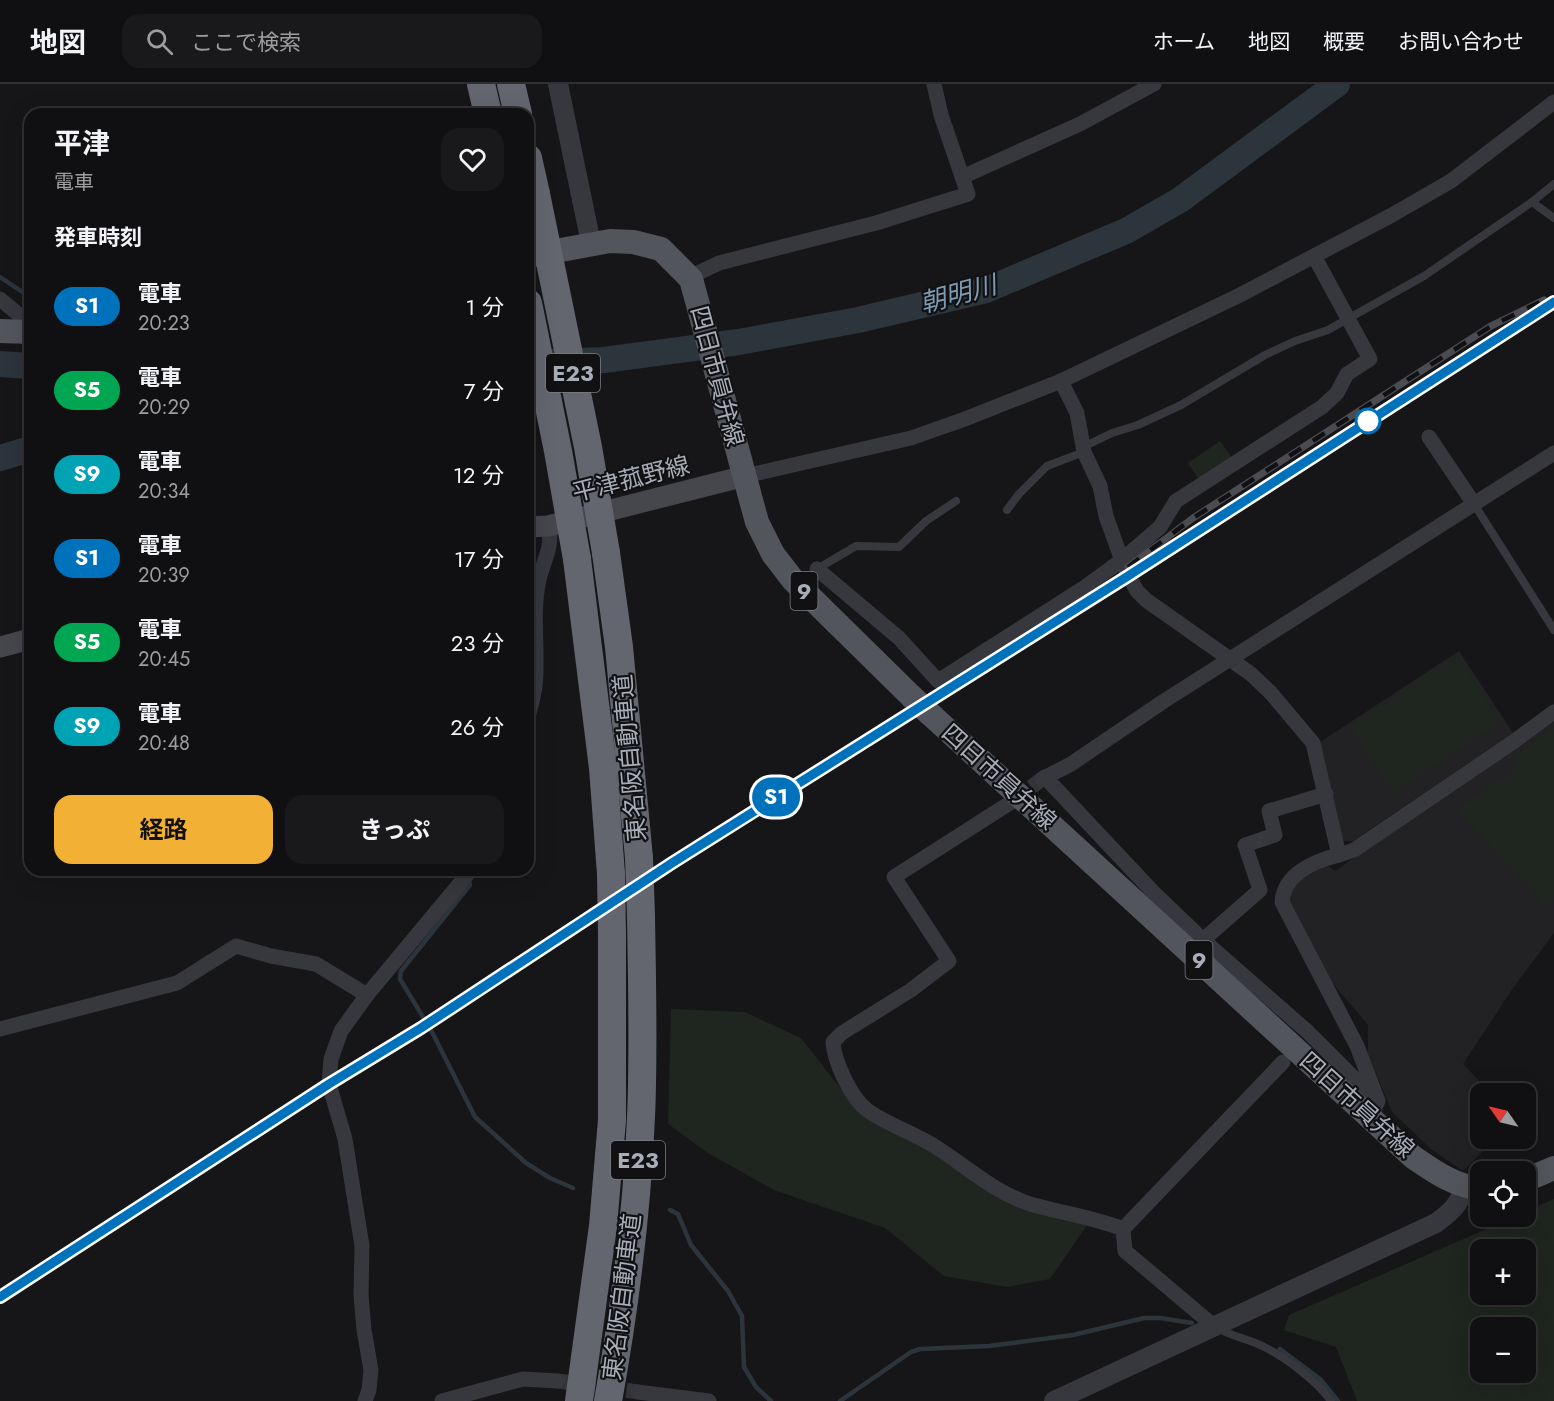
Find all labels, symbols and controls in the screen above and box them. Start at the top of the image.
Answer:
search box [122,14,542,68]
text: 地図 [30,22,86,63]
icon: search [143,25,176,58]
text: ここで検索 [191,26,301,58]
text: ホーム [1153,27,1215,57]
text: 地図 [1248,27,1290,57]
text: 概要 [1323,27,1365,57]
text: お問い合わせ [1398,27,1524,57]
text: 平津 [54,123,110,164]
button: heart [441,128,504,191]
text: 電車 [54,168,94,197]
text: 発車時刻 [54,221,142,253]
water label: 朝明川 [915,265,1003,322]
text: 電車 [138,277,182,309]
text: S1 [75,291,99,321]
text: 1 分 [465,291,504,323]
street label: 四日市員弁線 [682,302,753,450]
text: 20:23 [138,309,190,338]
road number: E23 [546,354,600,392]
text: 電車 [138,361,182,393]
text: S5 [74,375,100,405]
text: 7 分 [464,375,504,407]
text: 20:29 [138,393,190,422]
unlabelled marker [1355,408,1381,434]
text: 電車 [138,445,182,477]
street label: 平津菰野線 [568,447,693,510]
text: S9 [73,459,101,489]
text: 12 分 [453,459,504,491]
text: 20:34 [138,477,190,506]
text: 電車 [138,529,182,561]
text: S1 [75,543,99,573]
text: 17 分 [454,543,504,575]
text: 20:39 [138,561,190,590]
road number: 9 [790,572,818,610]
text: 電車 [138,613,182,645]
text: S5 [74,627,100,657]
text: 23 分 [451,627,504,659]
text: 20:45 [138,645,190,674]
street label: 東名阪自動車道 [605,673,654,843]
text: 電車 [138,697,182,729]
text: S9 [73,711,101,741]
text: 26 分 [450,711,504,743]
street label: 四日市員弁線 [934,715,1065,838]
text: 20:48 [138,729,190,758]
line badge: S1 [749,778,803,816]
text: S1 [764,782,788,812]
button: 経路 [54,795,273,864]
button: きっぷ [285,795,504,864]
road number: 9 [1186,941,1212,979]
street label: 四日市員弁線 [1292,1043,1423,1166]
north arrow [1470,1083,1536,1149]
map controls [1470,1083,1536,1383]
road number: E23 [611,1141,665,1179]
button: locate [1470,1161,1536,1227]
street label: 東名阪自動車道 [594,1211,649,1382]
button: + [1470,1239,1536,1305]
button: − [1470,1317,1536,1383]

